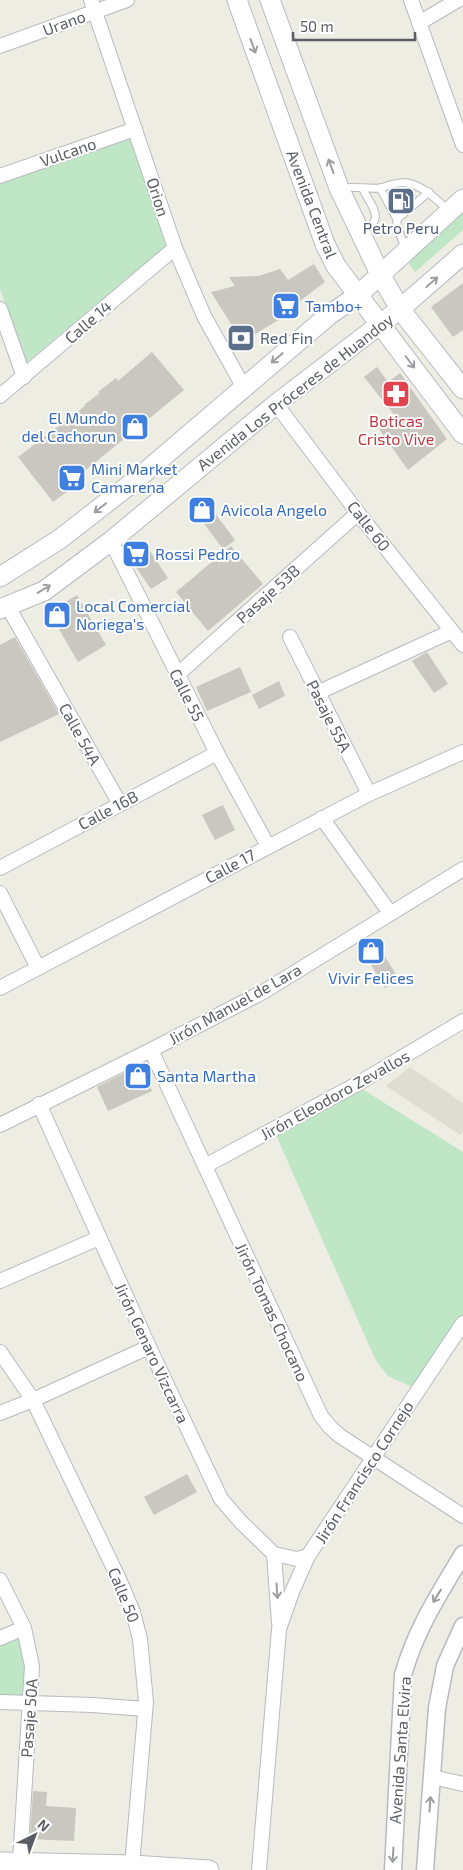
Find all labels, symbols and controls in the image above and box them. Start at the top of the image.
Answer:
street label: Urano [40,6,88,39]
scale bar [293,10,416,42]
text: 50 m [300,17,334,35]
one-way arrow [249,38,258,53]
street label: Vulcano [37,133,98,170]
street label: Avenida Central [283,147,342,261]
one-way arrow [326,159,335,175]
street label: Orion [143,175,174,219]
fuel station icon: Petro Peru [386,186,416,216]
place label: Petro Peru [363,218,439,237]
one-way arrow [425,276,438,287]
supermarket icon: Tambo+ [271,291,301,321]
street label: Calle 14 [60,296,115,347]
place label: Tambo+ [305,296,363,315]
street label: Avenida Los Próceres de Huandoy [193,309,397,474]
bank icon: Red Fin [226,323,256,353]
place label: Red Fin [260,328,313,347]
one-way arrow [271,352,284,363]
one-way arrow [405,355,415,369]
pharmacy icon: Boticas Cristo Vive [381,379,411,409]
place label: El Mundo del Cachorun [21,408,116,445]
place label: Boticas Cristo Vive [358,411,434,448]
shop icon: El Mundo del Cachorun [120,412,150,442]
place label: Mini Market Camarena [91,459,178,496]
supermarket icon: Mini Market Camarena [57,463,87,493]
shop icon: Avicola Angelo [187,495,217,525]
street label: Calle 60 [344,497,395,555]
place label: Avicola Angelo [221,500,327,519]
one-way arrow [93,502,106,513]
supermarket icon: Rossi Pedro [121,539,151,569]
place label: Rossi Pedro [155,544,240,563]
street label: Pasaje 53B [232,560,304,628]
one-way arrow [37,583,51,593]
place label: Local Comercial Noriega's [76,596,190,633]
shop icon: Local Comercial Noriega's [42,600,72,630]
street label: Calle 55 [166,665,209,724]
street label: Pasaje 55A [302,677,356,755]
street label: Calle 54A [56,699,105,768]
street label: Calle 16B [75,786,141,833]
street label: Calle 17 [201,844,258,887]
shop icon: Vivir Felices [356,936,386,966]
street label: Jirón Manuel de Lara [165,959,304,1048]
place label: Vivir Felices [328,968,414,987]
street label: Jirón Eleodoro Zevallos [257,1046,413,1143]
shop icon: Santa Martha [123,1061,153,1091]
place label: Santa Martha [157,1066,256,1085]
street label: Jirón Tomas Chocano [232,1239,313,1384]
street label: Jirón Genaro Vizcarra [112,1280,193,1426]
street label: Jirón Francisco Cornejo [310,1397,418,1547]
street label: Calle 50 [105,1564,144,1625]
one-way arrow [272,1583,281,1599]
one-way arrow [432,1588,442,1602]
street label: Avenida Santa Elvira [385,1676,414,1824]
street label: Pasaje 50A [16,1678,42,1758]
one-way arrow [425,1796,434,1812]
north arrow [10,1810,60,1860]
text: N [35,1815,53,1835]
one-way arrow [389,1847,398,1863]

